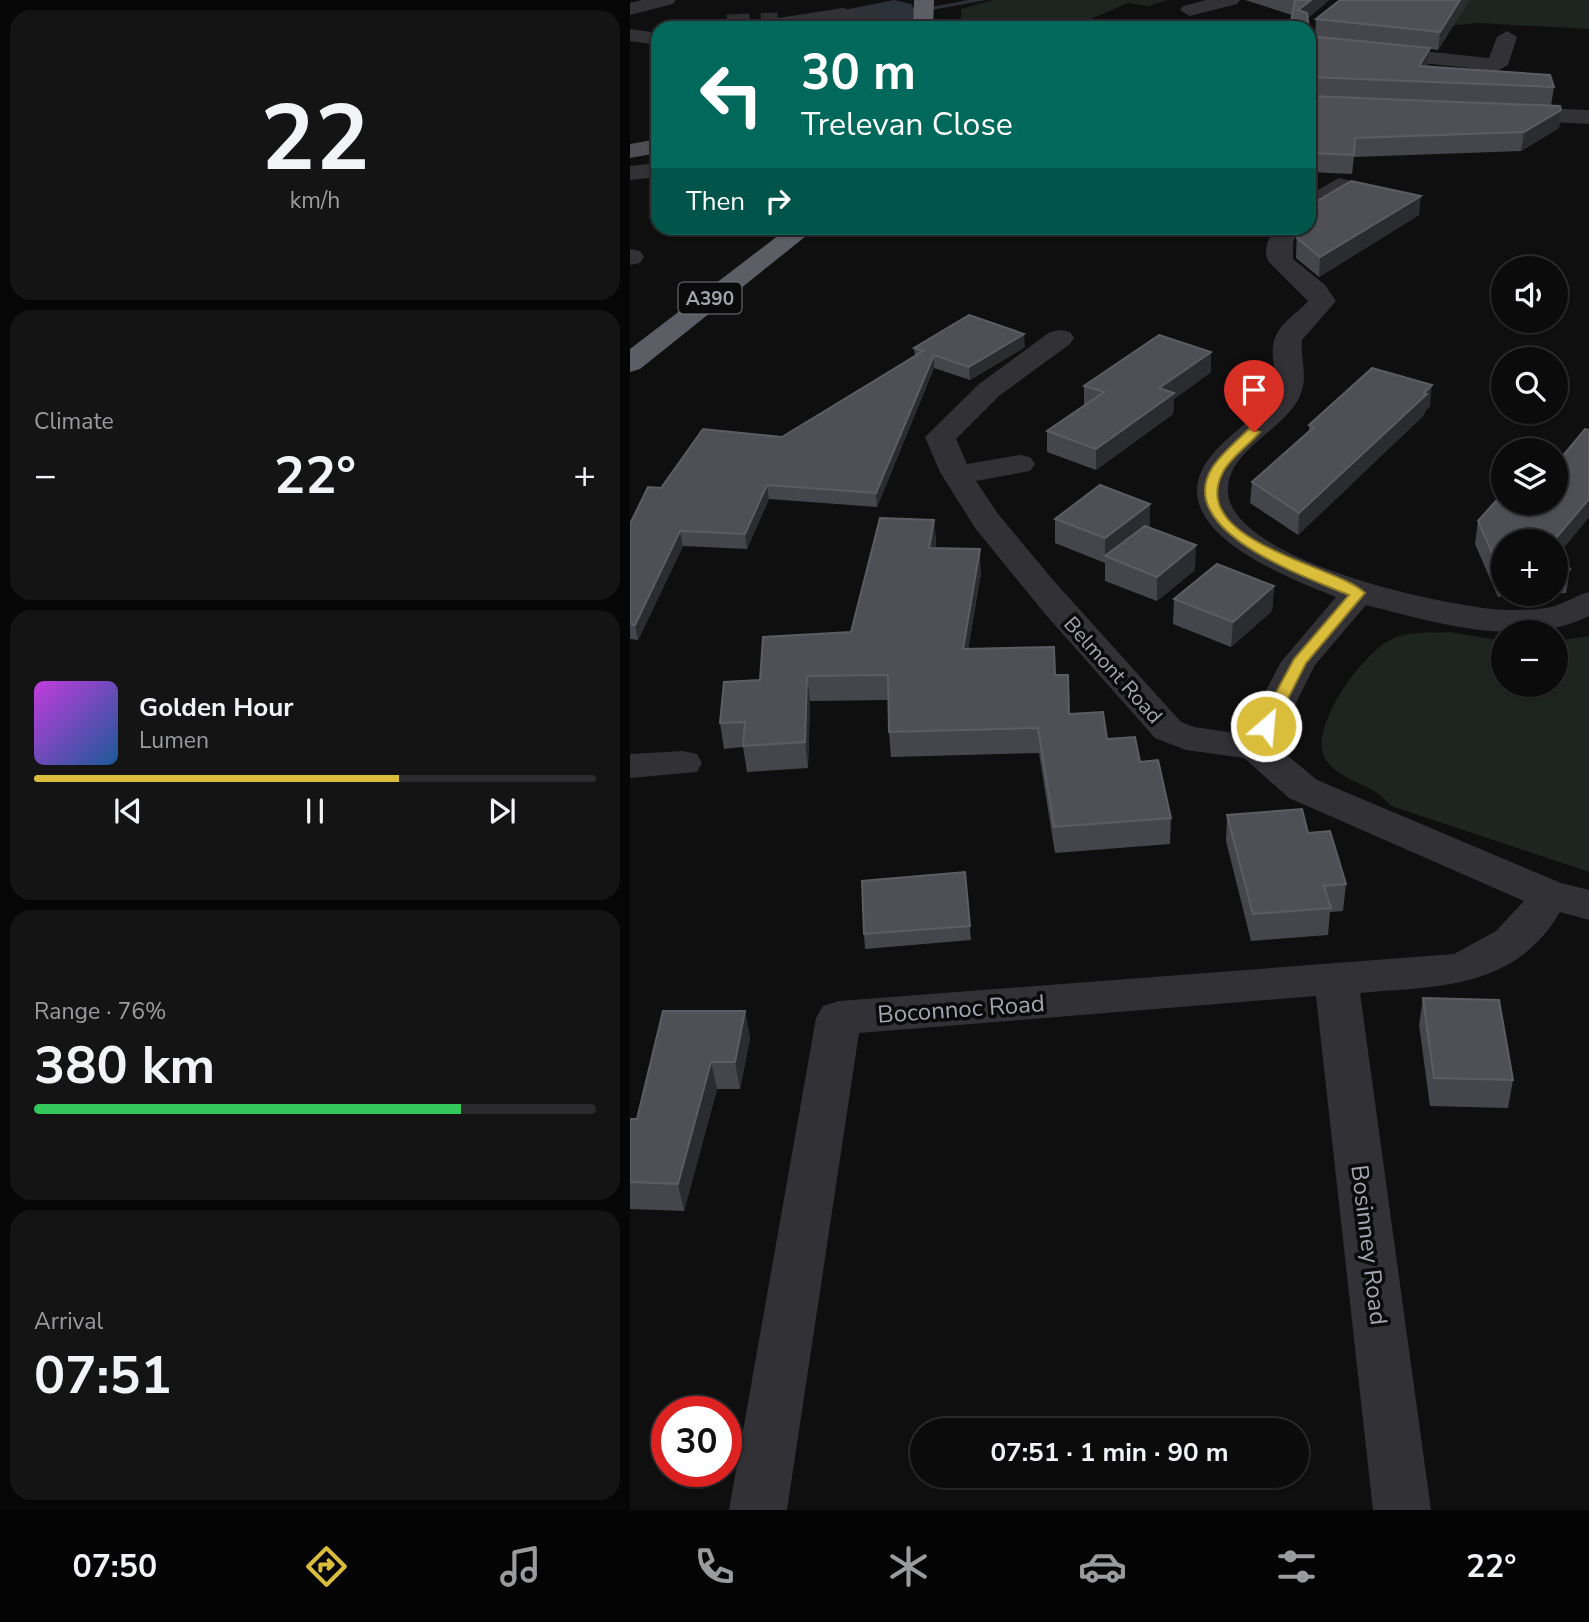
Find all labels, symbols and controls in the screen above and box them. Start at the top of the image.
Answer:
text: 30 m [801,39,916,106]
icon: left [686,49,777,140]
text: 22 [260,77,370,201]
text: Trelevan Close [801,103,1013,146]
icon: right [759,182,797,220]
text: Then [686,184,745,219]
text: km/h [290,185,340,216]
map controls [1491,256,1568,697]
button: sound [1491,256,1568,333]
road number: A390 [678,282,742,314]
button: search [1491,347,1568,424]
pin [1224,360,1284,432]
icon: arrive [1235,371,1273,409]
text: Climate [34,406,114,437]
button: layers [1491,438,1568,515]
text: 22° [274,440,356,511]
text: − [34,450,57,501]
text: + [573,450,596,501]
button: + [1491,529,1568,606]
street label: Belmont Road [1058,611,1168,729]
button: − [1491,620,1568,697]
position arrow [1229,689,1303,763]
text: Golden Hour [139,690,294,725]
text: Lumen [139,725,209,756]
icon: previous [109,792,147,830]
icon: pause [296,792,334,830]
icon: next [483,792,521,830]
street label: Boconnoc Road [876,987,1046,1031]
text: Range · 76% [34,996,166,1027]
text: 380 km [34,1030,215,1101]
street label: Bosinney Road [1343,1163,1395,1327]
text: Arrival [34,1306,103,1337]
text: 07:51 [34,1340,172,1411]
speed limit sign: 30 [651,1396,742,1487]
text: 07:51 · 1 min · 90 m [990,1435,1229,1470]
icon: directions [302,1542,351,1591]
icon: music [496,1542,545,1591]
icon: phone [690,1542,739,1591]
icon: climate [884,1542,933,1591]
icon: car [1078,1542,1127,1591]
icon: filters [1272,1542,1321,1591]
text: 07:50 [72,1545,157,1588]
text: 22° [1466,1545,1516,1588]

